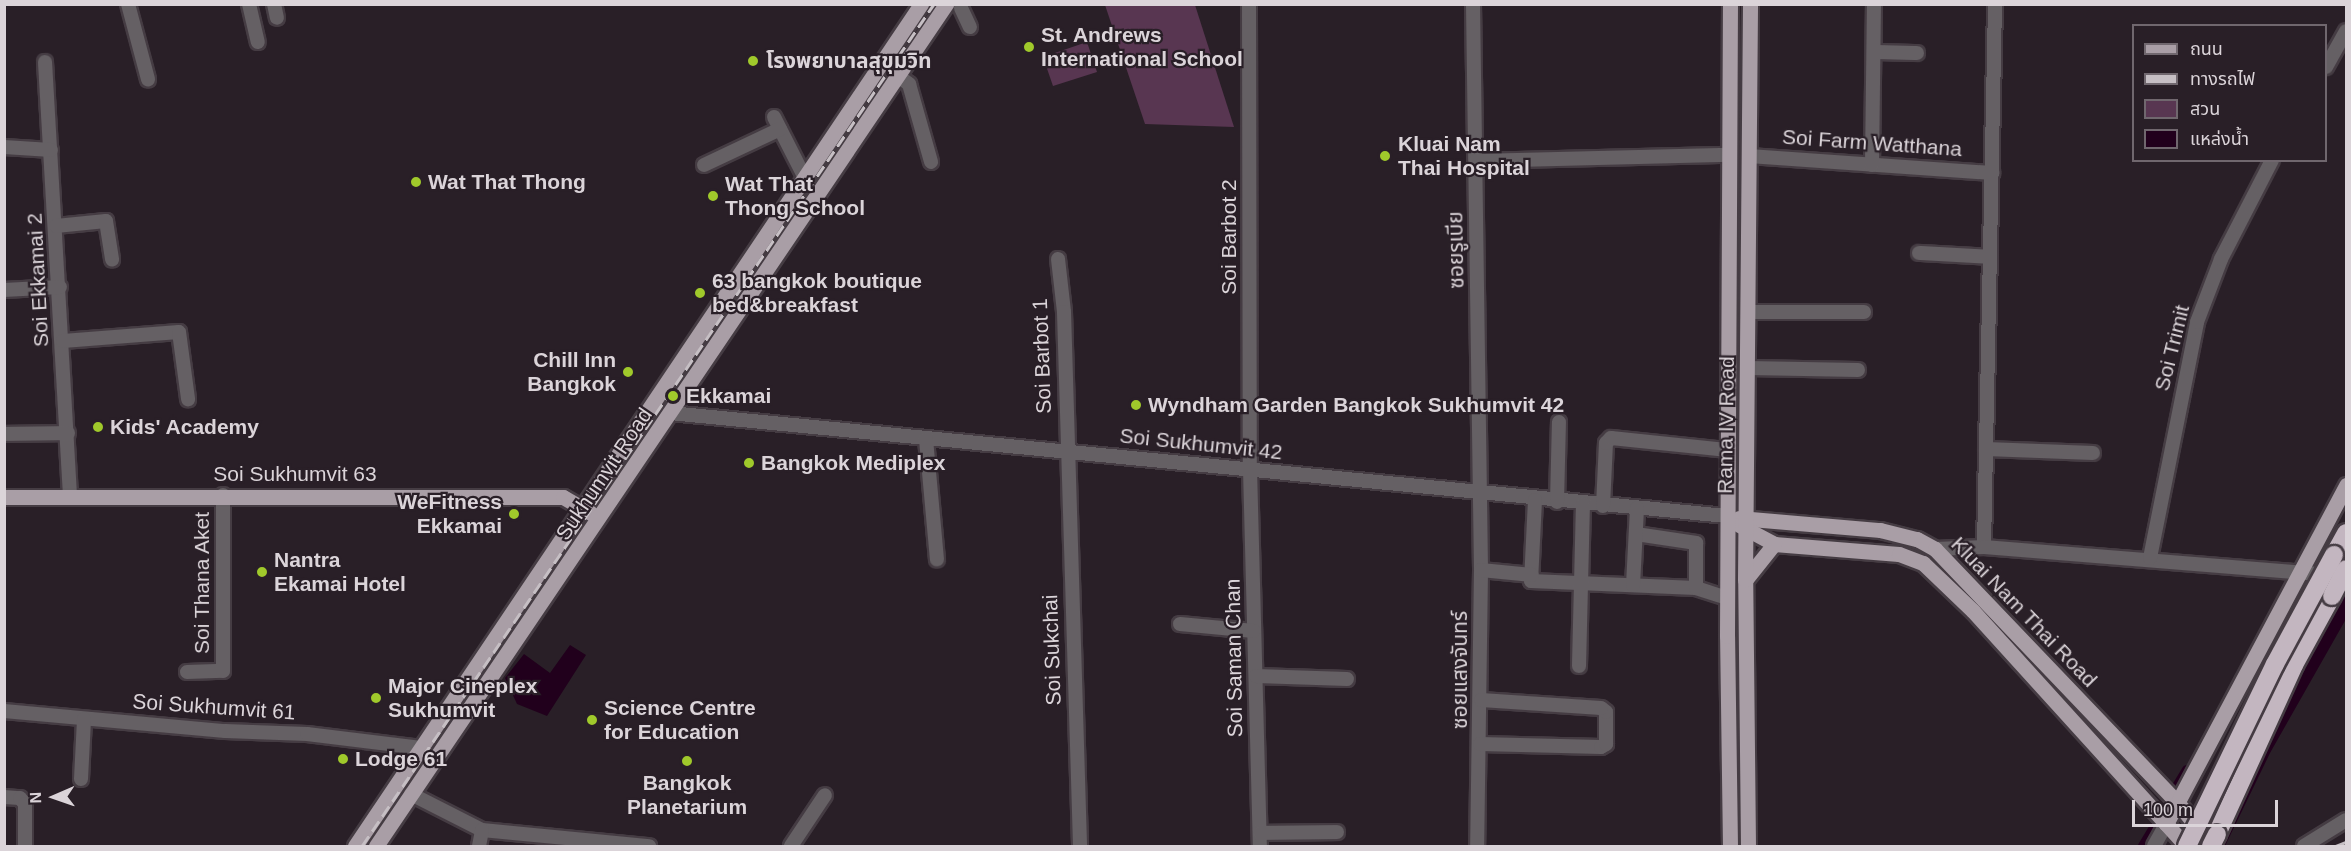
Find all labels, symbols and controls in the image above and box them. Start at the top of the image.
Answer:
place label: St. Andrews International School [1041,22,1243,72]
legend [2132,24,2327,162]
text: ถนน [2190,39,2223,59]
marker: St. Andrews International School [1022,40,1036,54]
place label: โรงพยาบาลสุขุมวิท [766,48,932,74]
marker: โรงพยาบาลสุขุมวิท [744,52,762,70]
text: ทางรถไฟ [2190,69,2255,89]
text: สวน [2190,99,2220,119]
street label: Soi Farm Watthana [1781,124,1963,162]
text: แหล่งน้ำ [2190,129,2249,149]
place label: Kluai Nam Thai Hospital [1398,131,1530,181]
marker: Kluai Nam Thai Hospital [1376,147,1394,165]
place label: Wat That Thong [428,169,586,195]
place label: Wat That Thong School [725,171,865,221]
marker: Wat That Thong [409,175,423,189]
street label: Soi Barbot 2 [1216,179,1242,295]
marker: Wat That Thong School [706,189,720,203]
street label: ซอยรูเบีย [1443,211,1469,289]
street label: Soi Ekkamai 2 [22,212,54,348]
place label: 63 bangkok boutique bed&breakfast [712,268,922,318]
marker: 63 bangkok boutique bed&breakfast [693,286,707,300]
street label: Soi Barbot 1 [1027,298,1057,414]
street label: Soi Trimit [2149,302,2195,394]
place label: Chill Inn Bangkok [527,347,616,397]
street label: Rama IV Road [1712,356,1740,494]
marker: Chill Inn Bangkok [621,365,635,379]
place label: Ekkamai [686,383,771,409]
marker: Ekkamai [664,387,682,405]
place label: Wyndham Garden Bangkok Sukhumvit 42 [1148,392,1564,418]
marker: Wyndham Garden Bangkok Sukhumvit 42 [1129,398,1143,412]
street label: Sukhumvit Road [550,403,658,545]
place label: Kids' Academy [110,414,260,440]
marker: Kids' Academy [91,420,105,434]
street label: Soi Sukhumvit 42 [1118,423,1284,465]
place label: Bangkok Mediplex [761,450,945,476]
marker: Bangkok Mediplex [742,456,756,470]
street label: Soi Sukhumvit 63 [213,461,377,487]
place label: WeFitness Ekkamai [397,489,502,539]
marker: WeFitness Ekkamai [507,507,521,521]
street label: Soi Thana Aket [189,511,215,655]
street label: Kluai Nam Thai Road [1946,531,2102,693]
place label: Nantra Ekamai Hotel [274,547,406,597]
marker: Nantra Ekamai Hotel [255,565,269,579]
street label: Soi Saman Chan [1220,578,1248,738]
street label: Soi Sukchai [1037,594,1067,706]
street label: ซอยแสงจันทร์ [1447,611,1473,729]
place label: Major Cineplex Sukhumvit [388,673,537,723]
street label: Soi Sukhumvit 61 [132,689,296,725]
marker: Major Cineplex Sukhumvit [369,691,383,705]
place label: Science Centre for Education [604,695,756,745]
marker: Science Centre for Education [585,713,599,727]
place label: Lodge 61 [355,746,447,772]
marker: Lodge 61 [336,752,350,766]
marker: Bangkok Planetarium [680,754,694,768]
north arrow [24,767,84,827]
place label: Bangkok Planetarium [627,770,747,820]
scale bar [2135,788,2280,826]
text: N [27,792,44,804]
text: 100 m [2143,800,2193,820]

